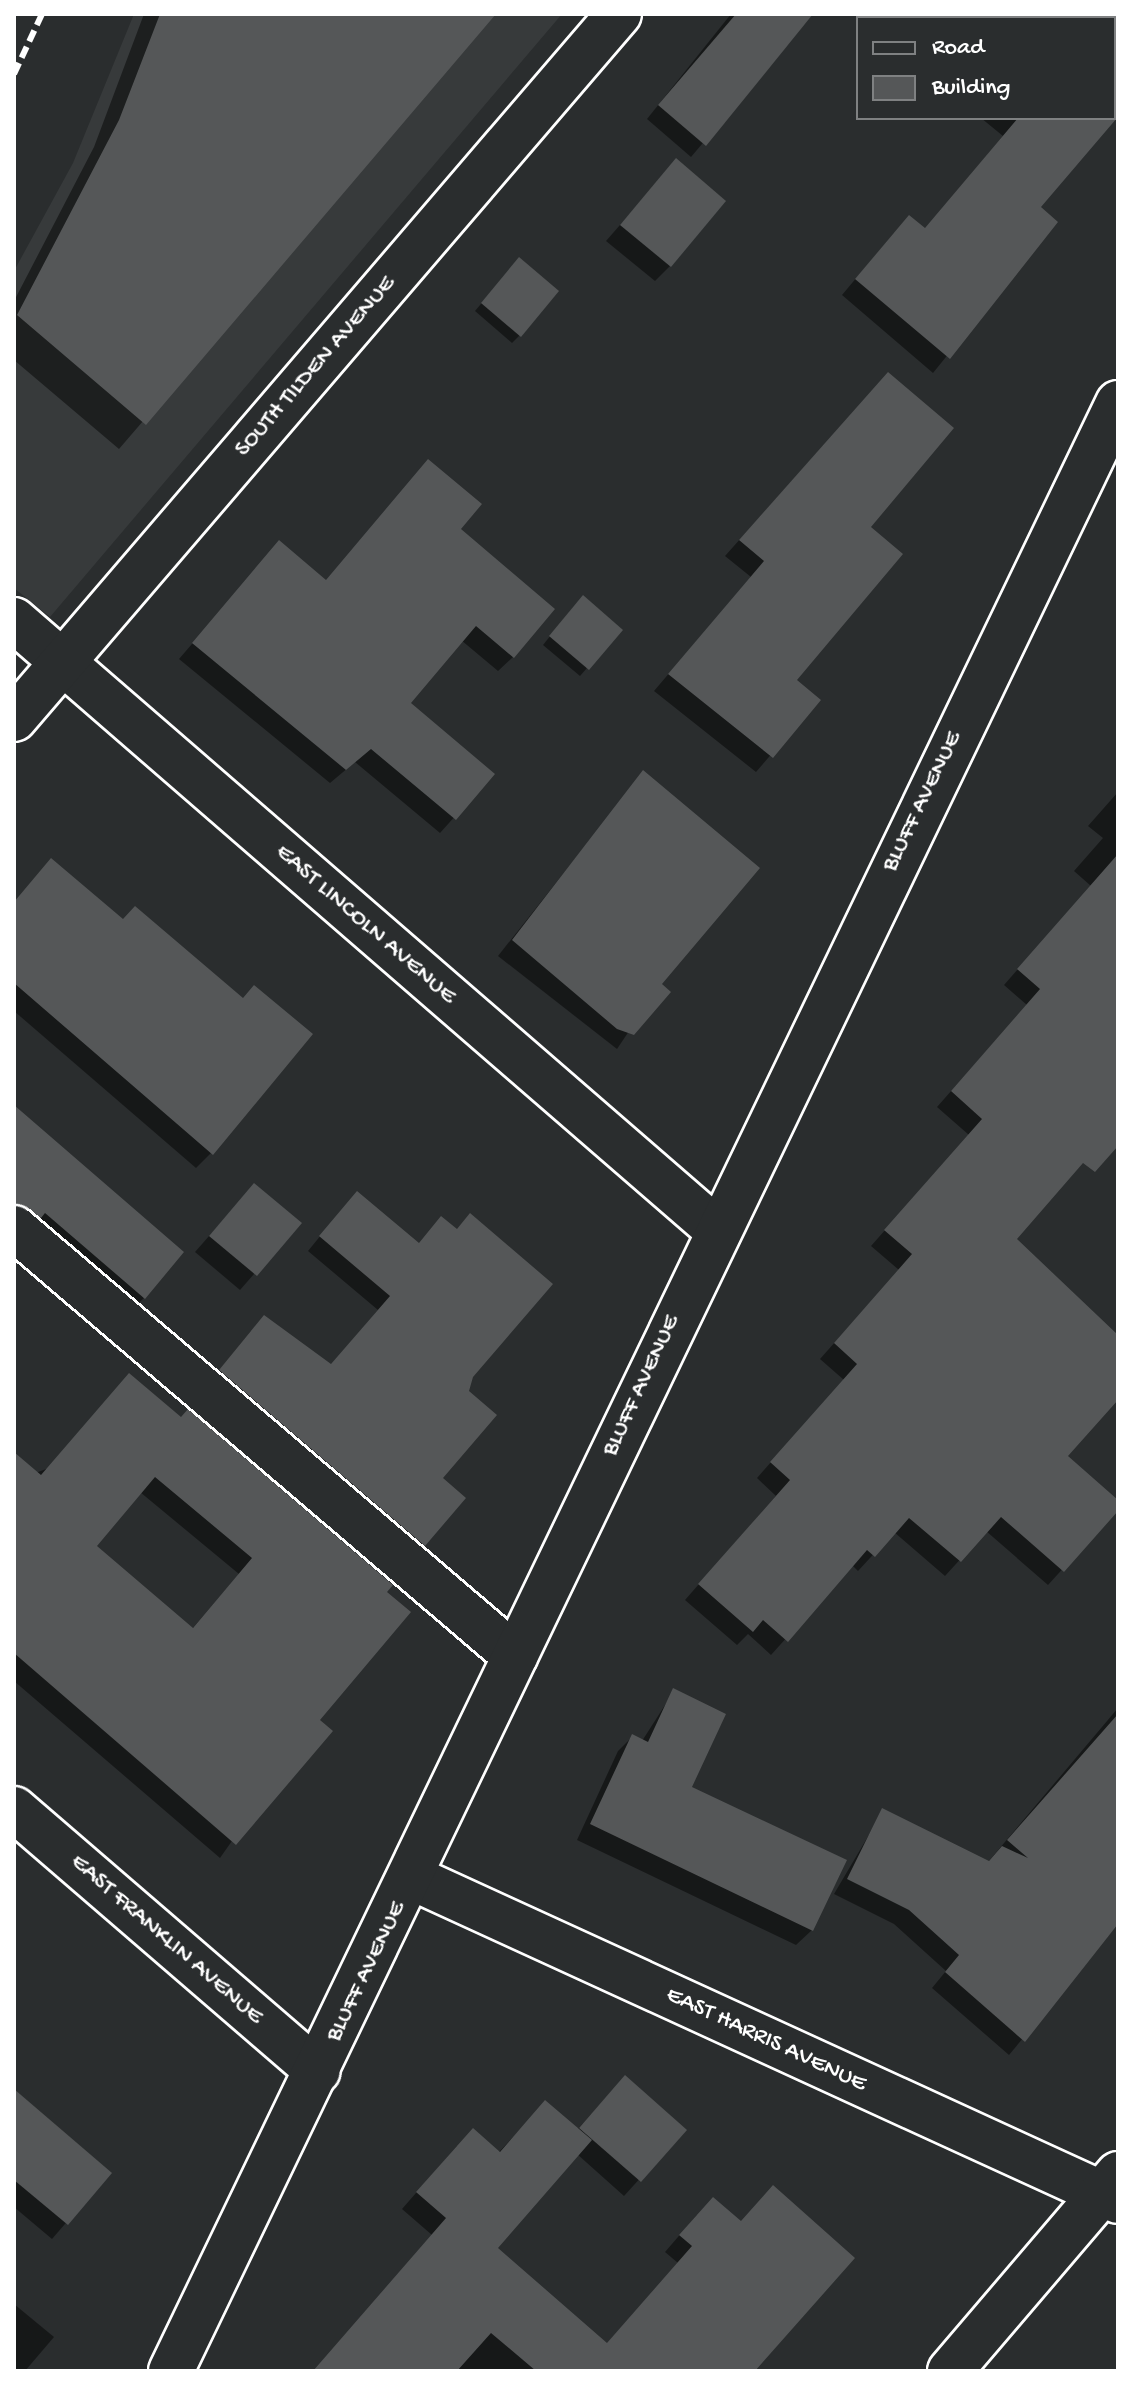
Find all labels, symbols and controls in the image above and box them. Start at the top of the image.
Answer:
legend [856,16,1116,120]
text: Road [932,34,984,63]
text: Building [932,74,1010,103]
street label: SOUTH TILDEN AVENUE [229,270,403,464]
street label: BLUFF AVENUE [877,727,969,877]
street label: EAST LINCOLN AVENUE [269,839,461,1011]
street label: BLUFF AVENUE [597,1311,687,1461]
street label: EAST FRANKLIN AVENUE [64,1848,268,2032]
street label: BLUFF AVENUE [321,1897,413,2047]
street label: EAST HARRIS AVENUE [661,1981,871,2099]

